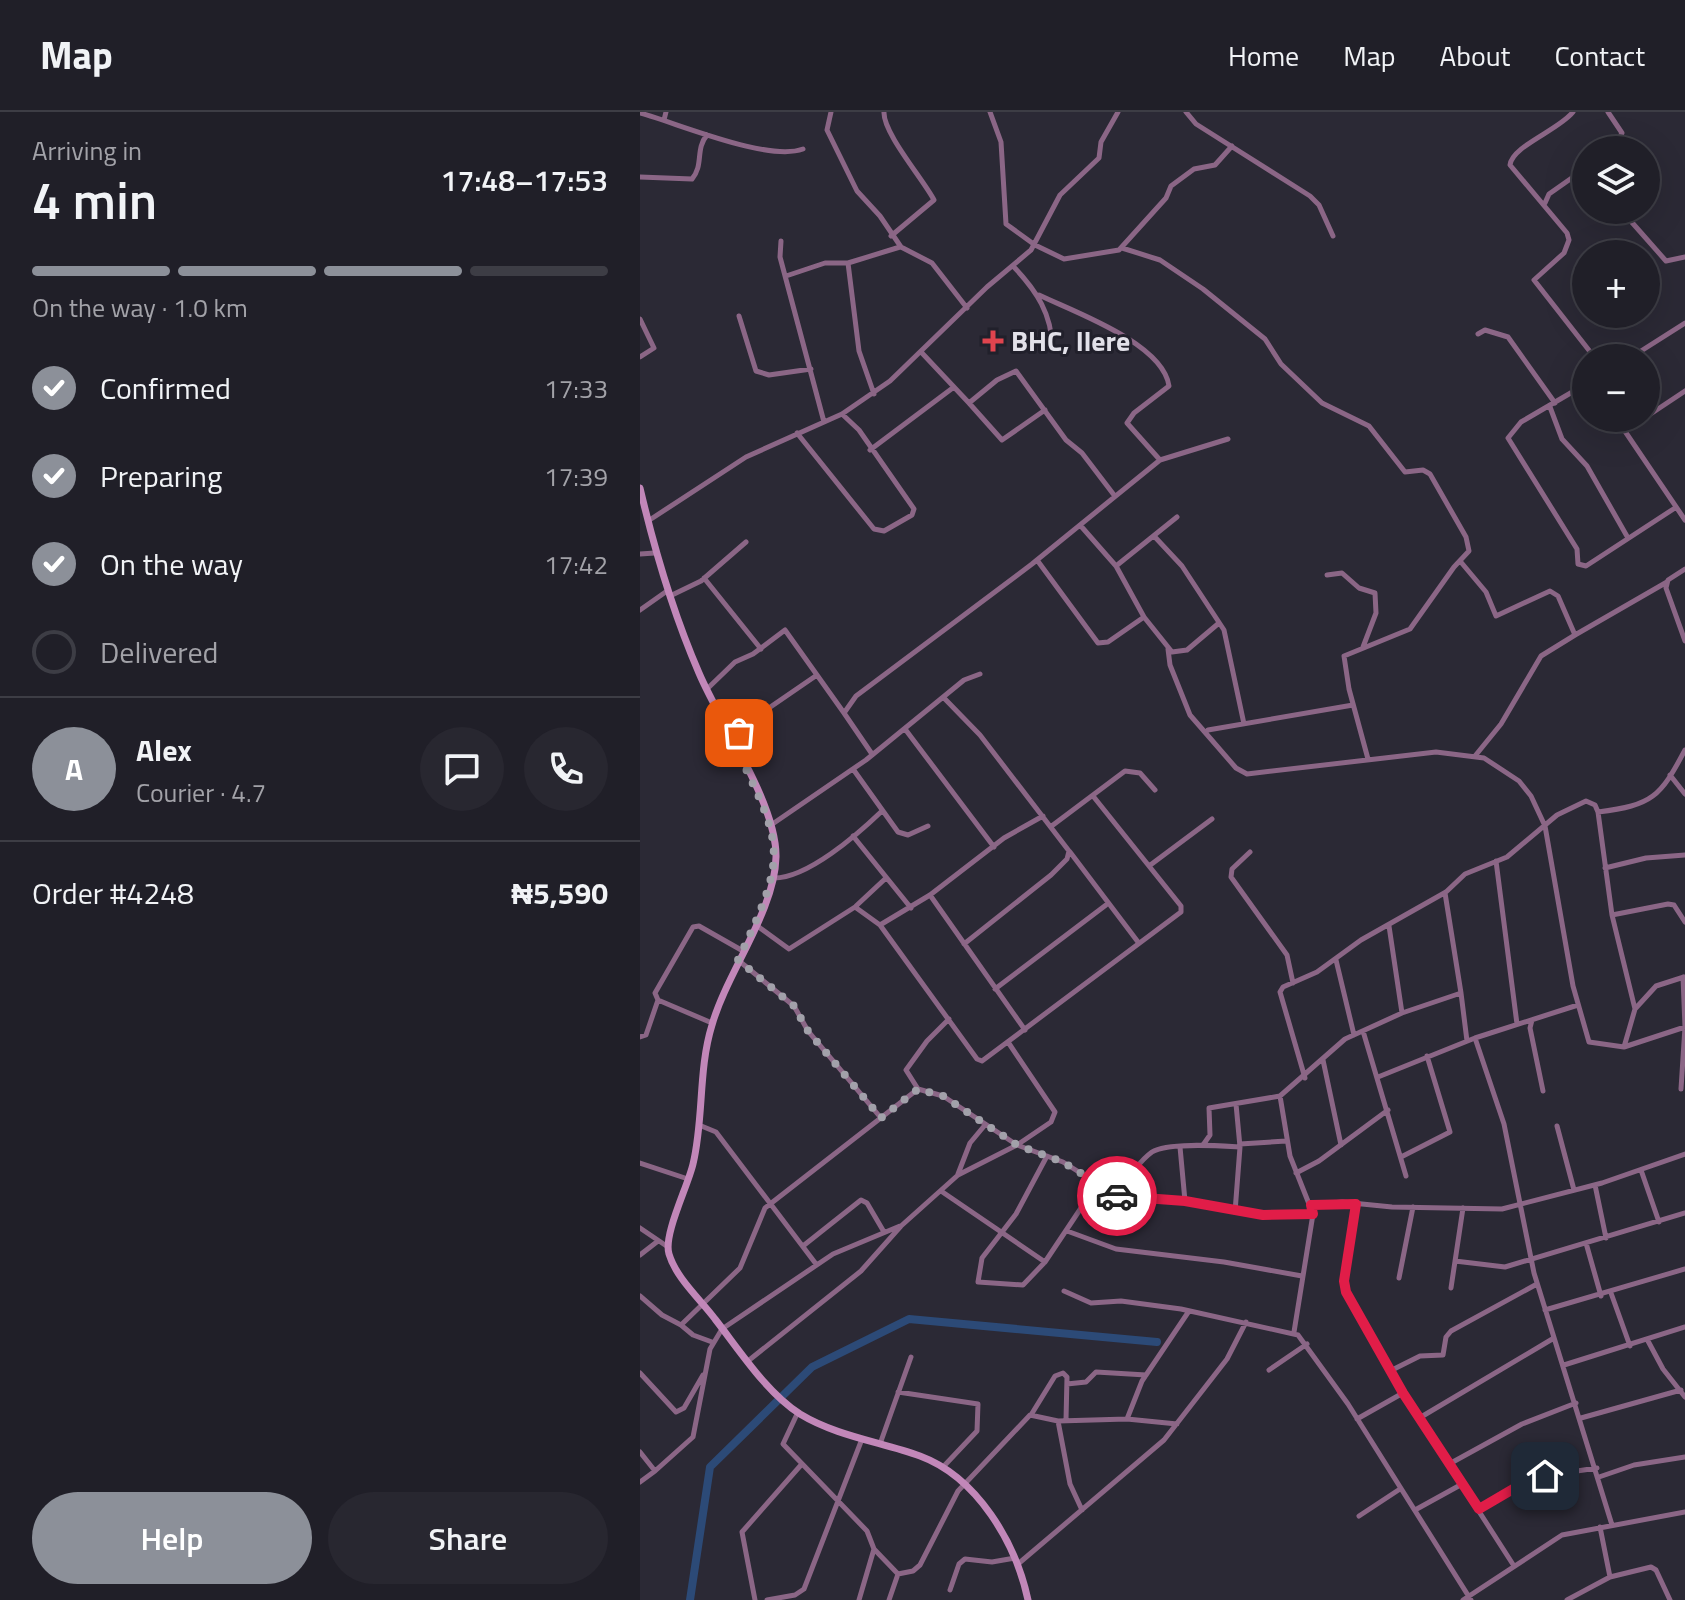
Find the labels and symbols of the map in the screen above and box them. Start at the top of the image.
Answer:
place label: BHC, Ilere [1011,319,1130,362]
marker: BHC, Ilere [982,330,1004,352]
pin [705,699,773,767]
courier [1077,1156,1157,1236]
pin [1511,1442,1579,1510]

